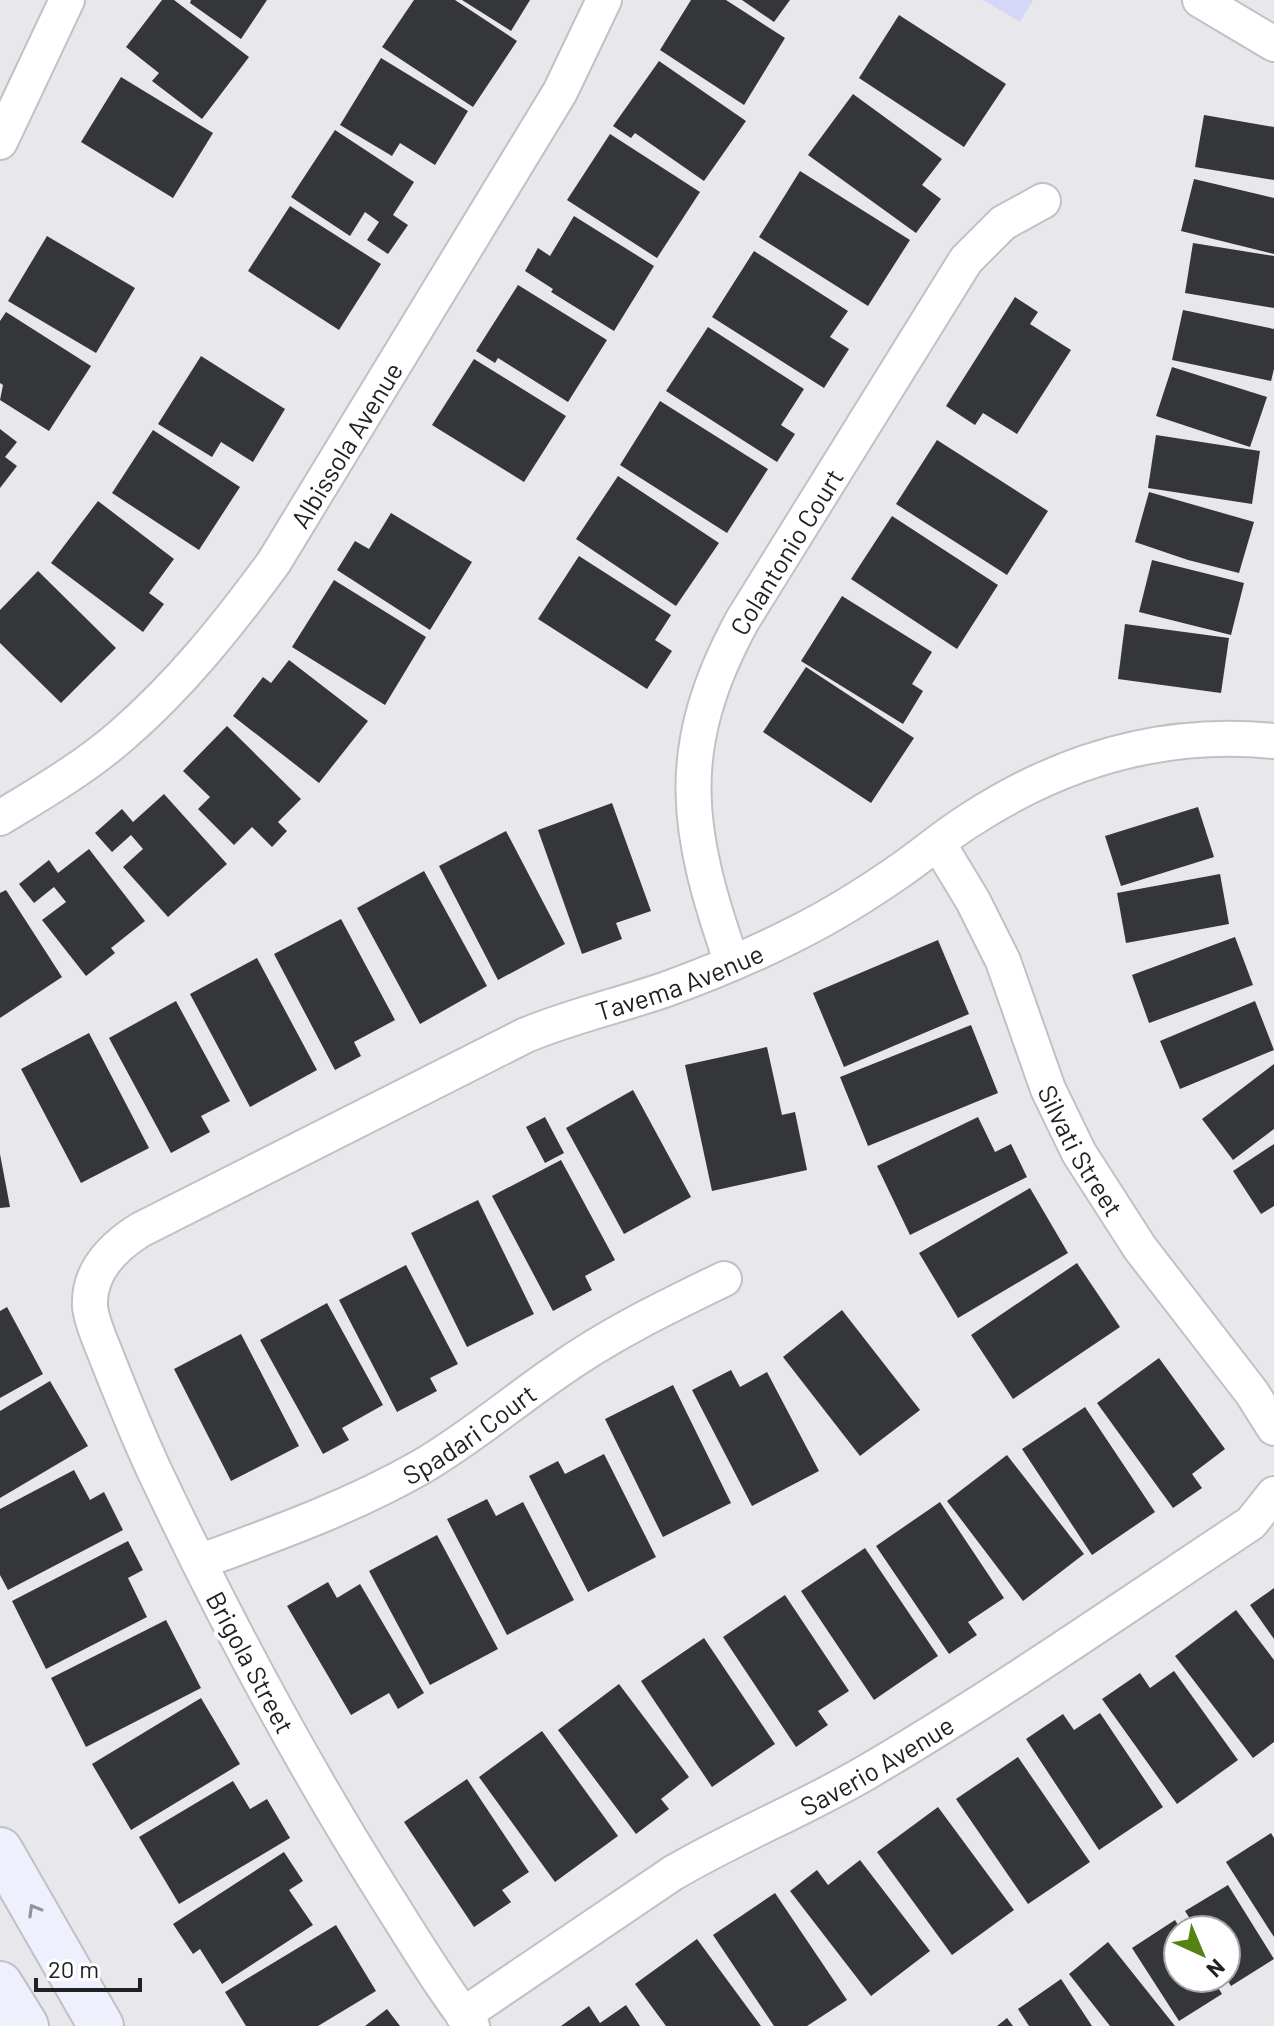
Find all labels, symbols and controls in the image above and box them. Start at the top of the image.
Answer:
street label: Albissola Avenue [283,356,408,533]
street label: Colantonio Court [722,462,849,640]
street label: Tavema Avenue [592,936,768,1026]
street label: Silvati Street [1033,1079,1130,1221]
street label: Spadari Court [397,1377,541,1490]
street label: Brigola Street [201,1586,301,1738]
street label: Saverio Avenue [794,1708,959,1821]
one-way arrow [28,1904,44,1919]
north arrow [1162,1914,1242,1994]
scale bar [36,1942,140,1992]
text: 20 m [48,1954,99,1983]
text: N [1202,1955,1231,1984]

